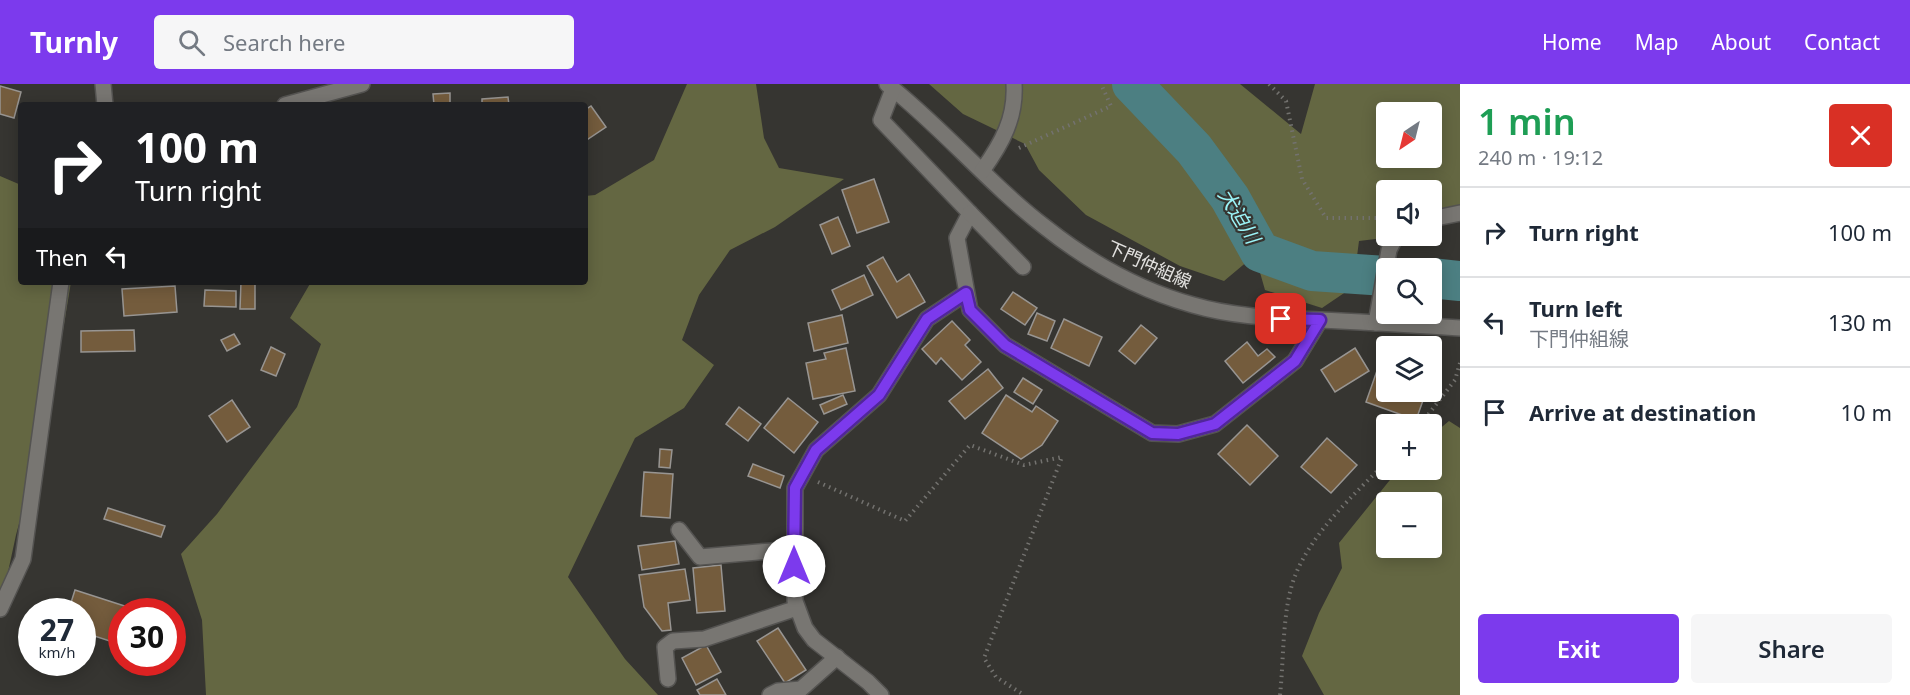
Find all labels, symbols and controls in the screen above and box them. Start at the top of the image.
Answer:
search box [154,15,574,69]
text: Turnly [30,23,118,61]
icon: search [175,26,208,59]
text: Search here [223,27,345,57]
text: Home [1542,28,1602,56]
text: Map [1635,28,1678,56]
text: About [1711,28,1771,56]
text: Contact [1804,28,1880,56]
text: 1 min [1478,97,1576,146]
north arrow [1376,102,1442,168]
map controls [1376,102,1442,558]
button: close [1829,104,1892,167]
text: 100 m [135,118,259,175]
icon: right [36,126,114,204]
text: 240 m · 19:12 [1478,144,1603,171]
text: Turn right [135,172,261,209]
button: sound [1376,180,1442,246]
water label: 犬迫川 [1212,183,1267,250]
icon: right [1478,216,1511,249]
text: Turn right [1529,217,1639,247]
text: 100 m [1828,217,1892,247]
street label: 下門仲組線 [1103,235,1195,293]
icon: left [100,240,133,273]
text: Then [36,242,88,272]
button: search [1376,258,1442,324]
pin [1255,293,1306,344]
text: Turn left [1529,293,1623,323]
icon: arrive [1264,302,1297,335]
icon: left [1478,306,1511,339]
text: 130 m [1828,307,1892,337]
text: 下門仲組線 [1529,325,1629,352]
button: layers [1376,336,1442,402]
icon: arrive [1478,396,1511,429]
text: Arrive at destination [1529,397,1756,427]
text: 10 m [1841,397,1892,427]
button: + [1376,414,1442,480]
button: − [1376,492,1442,558]
position arrow [762,534,826,598]
speed limit sign: 30 [108,598,186,676]
text: 27 [40,609,74,650]
button: Exit [1478,614,1679,683]
button: Share [1691,614,1892,683]
text: km/h [39,642,75,662]

